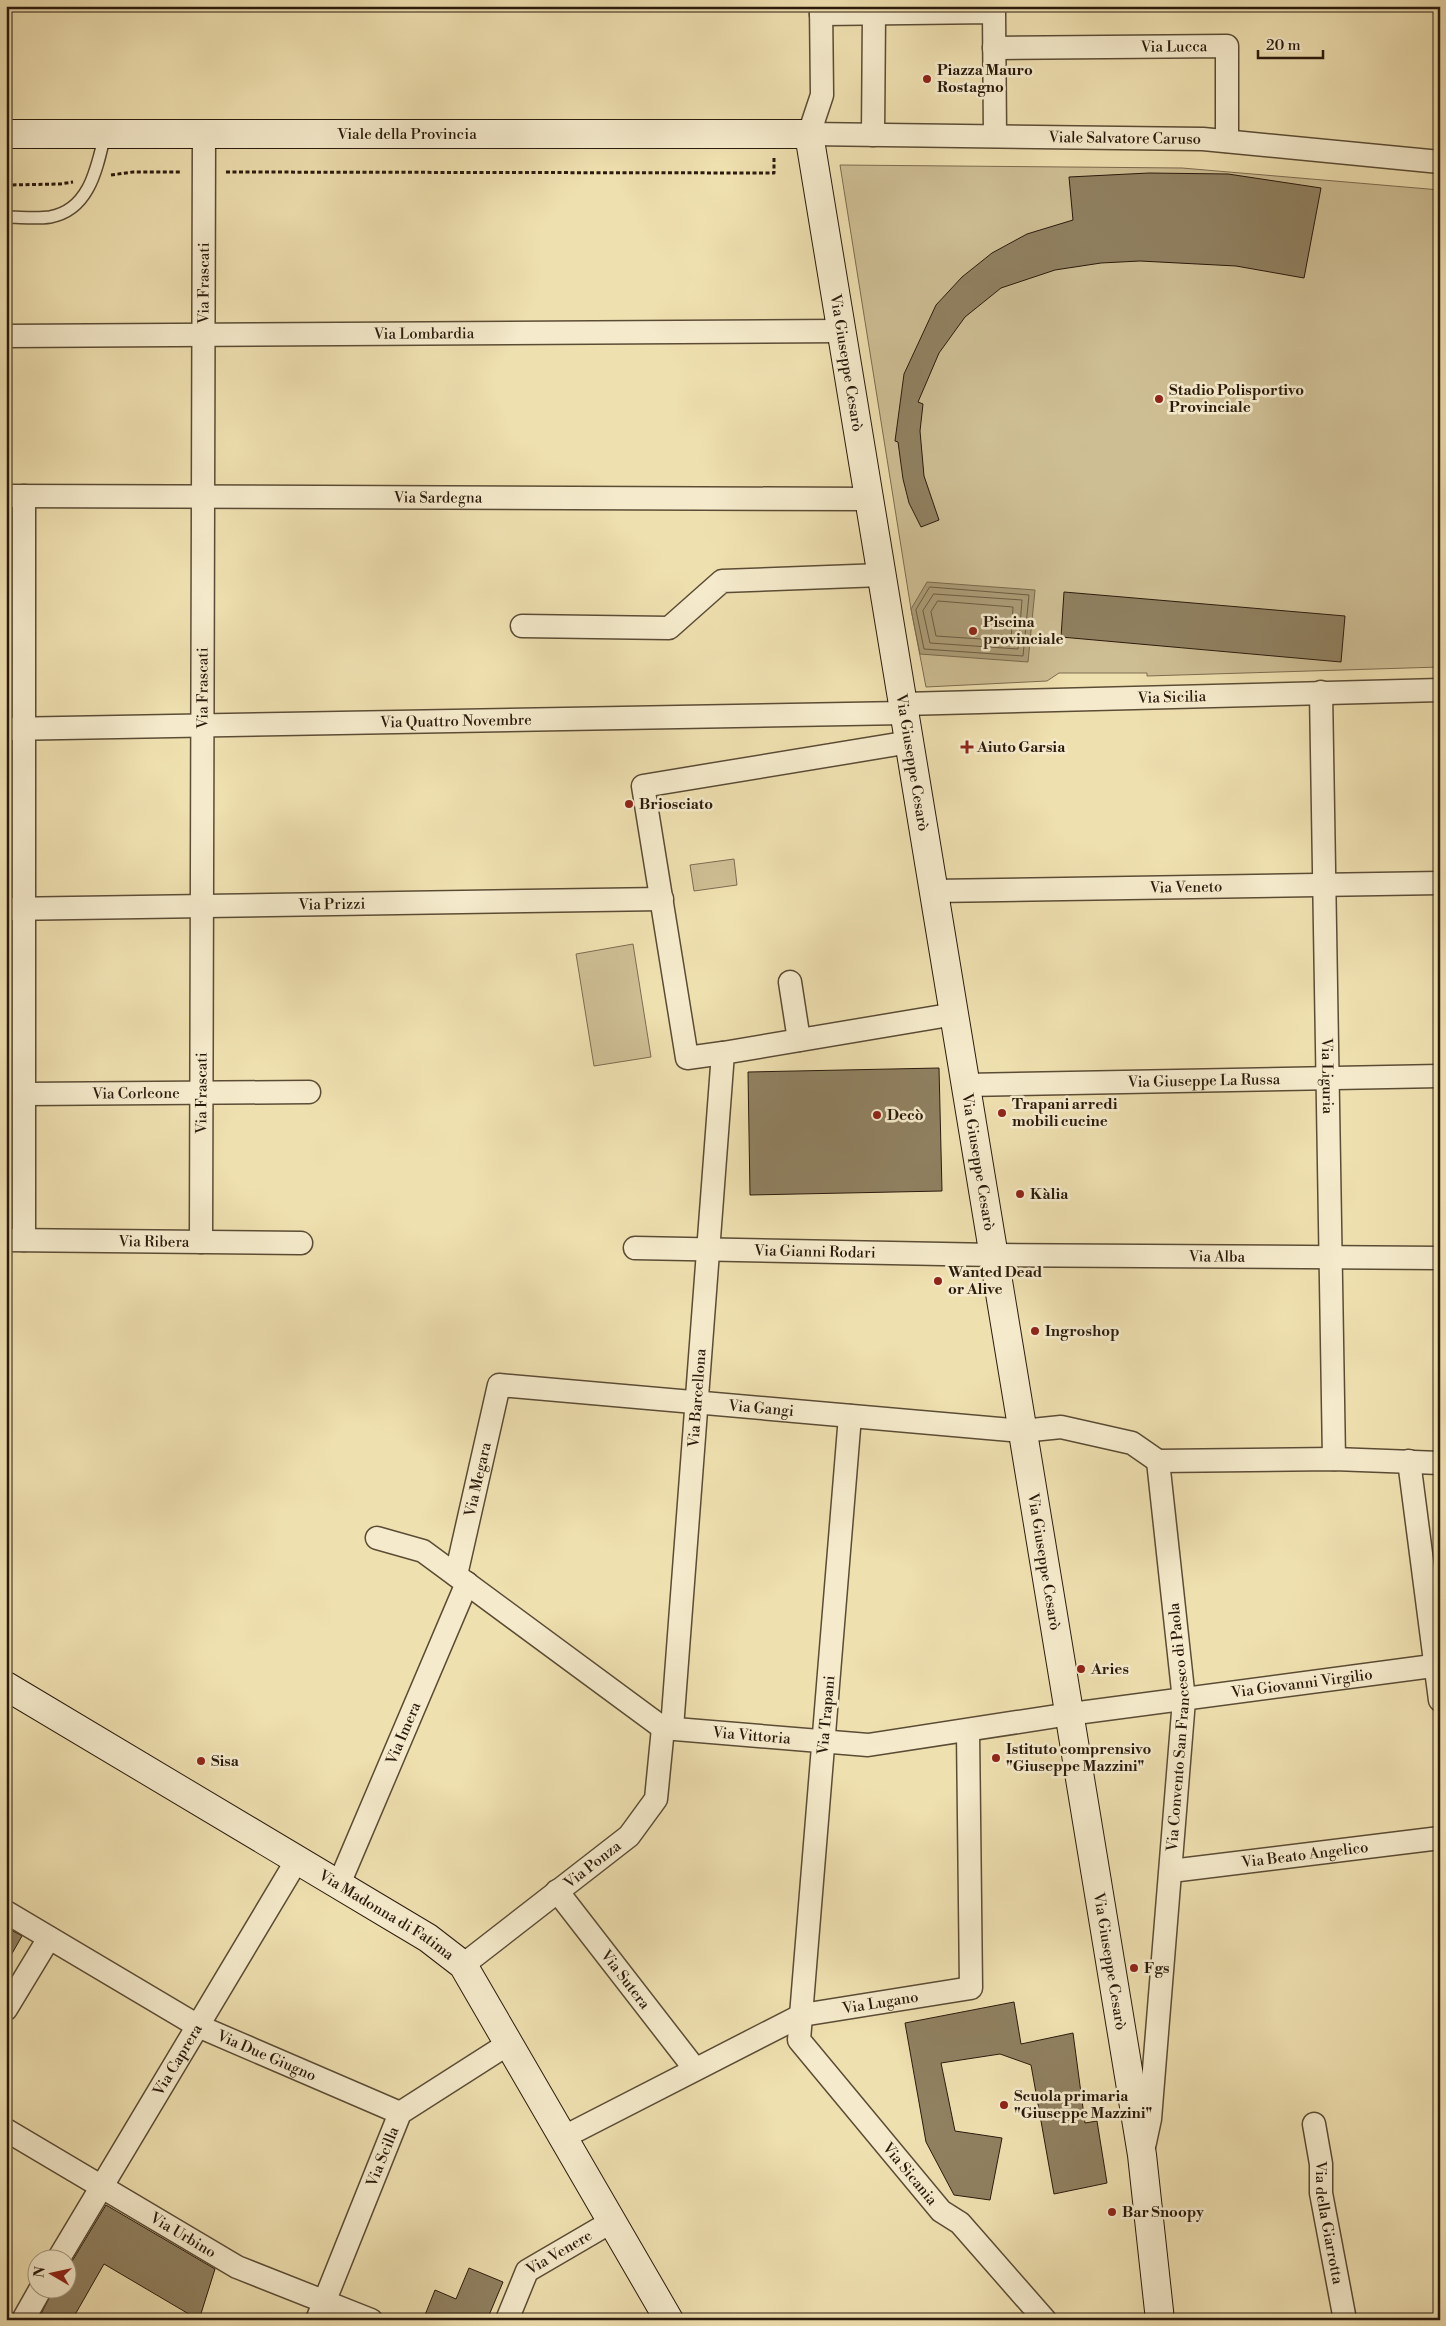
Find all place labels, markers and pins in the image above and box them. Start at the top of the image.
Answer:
place label: Piazza Mauro Rostagno [937,61,1033,97]
marker: Piazza Mauro Rostagno [921,73,933,85]
place label: Stadio Polisportivo Provinciale [1169,381,1304,417]
marker: Stadio Polisportivo Provinciale [1153,393,1165,405]
place label: Piscina provinciale [983,613,1064,649]
marker: Piscina provinciale [967,625,979,637]
place label: Aiuto Garsia [976,738,1066,757]
marker: Aiuto Garsia [961,741,973,753]
place label: Briosciato [639,795,713,814]
marker: Briosciato [623,798,635,810]
place label: Trapani arredi mobili cucine [1012,1095,1118,1131]
place label: Decò [887,1106,924,1125]
marker: Trapani arredi mobili cucine [996,1107,1008,1119]
marker: Decò [871,1109,883,1121]
place label: Kàlia [1030,1185,1069,1204]
marker: Kàlia [1014,1188,1026,1200]
place label: Wanted Dead or Alive [947,1263,1043,1299]
marker: Wanted Dead or Alive [932,1275,944,1287]
place label: Ingroshop [1045,1322,1120,1341]
marker: Ingroshop [1029,1325,1041,1337]
place label: Aries [1090,1660,1129,1679]
marker: Aries [1075,1663,1087,1675]
place label: Istituto comprensivo "Giuseppe Mazzini" [1006,1740,1151,1776]
place label: Sisa [211,1752,240,1771]
marker: Istituto comprensivo "Giuseppe Mazzini" [990,1752,1002,1764]
marker: Sisa [195,1755,207,1767]
place label: Fgs [1144,1959,1169,1978]
marker: Fgs [1128,1962,1140,1974]
place label: Scuola primaria "Giuseppe Mazzini" [1014,2087,1153,2123]
marker: Scuola primaria "Giuseppe Mazzini" [998,2099,1010,2111]
place label: Bar Snoopy [1122,2203,1204,2222]
marker: Bar Snoopy [1106,2206,1118,2218]

